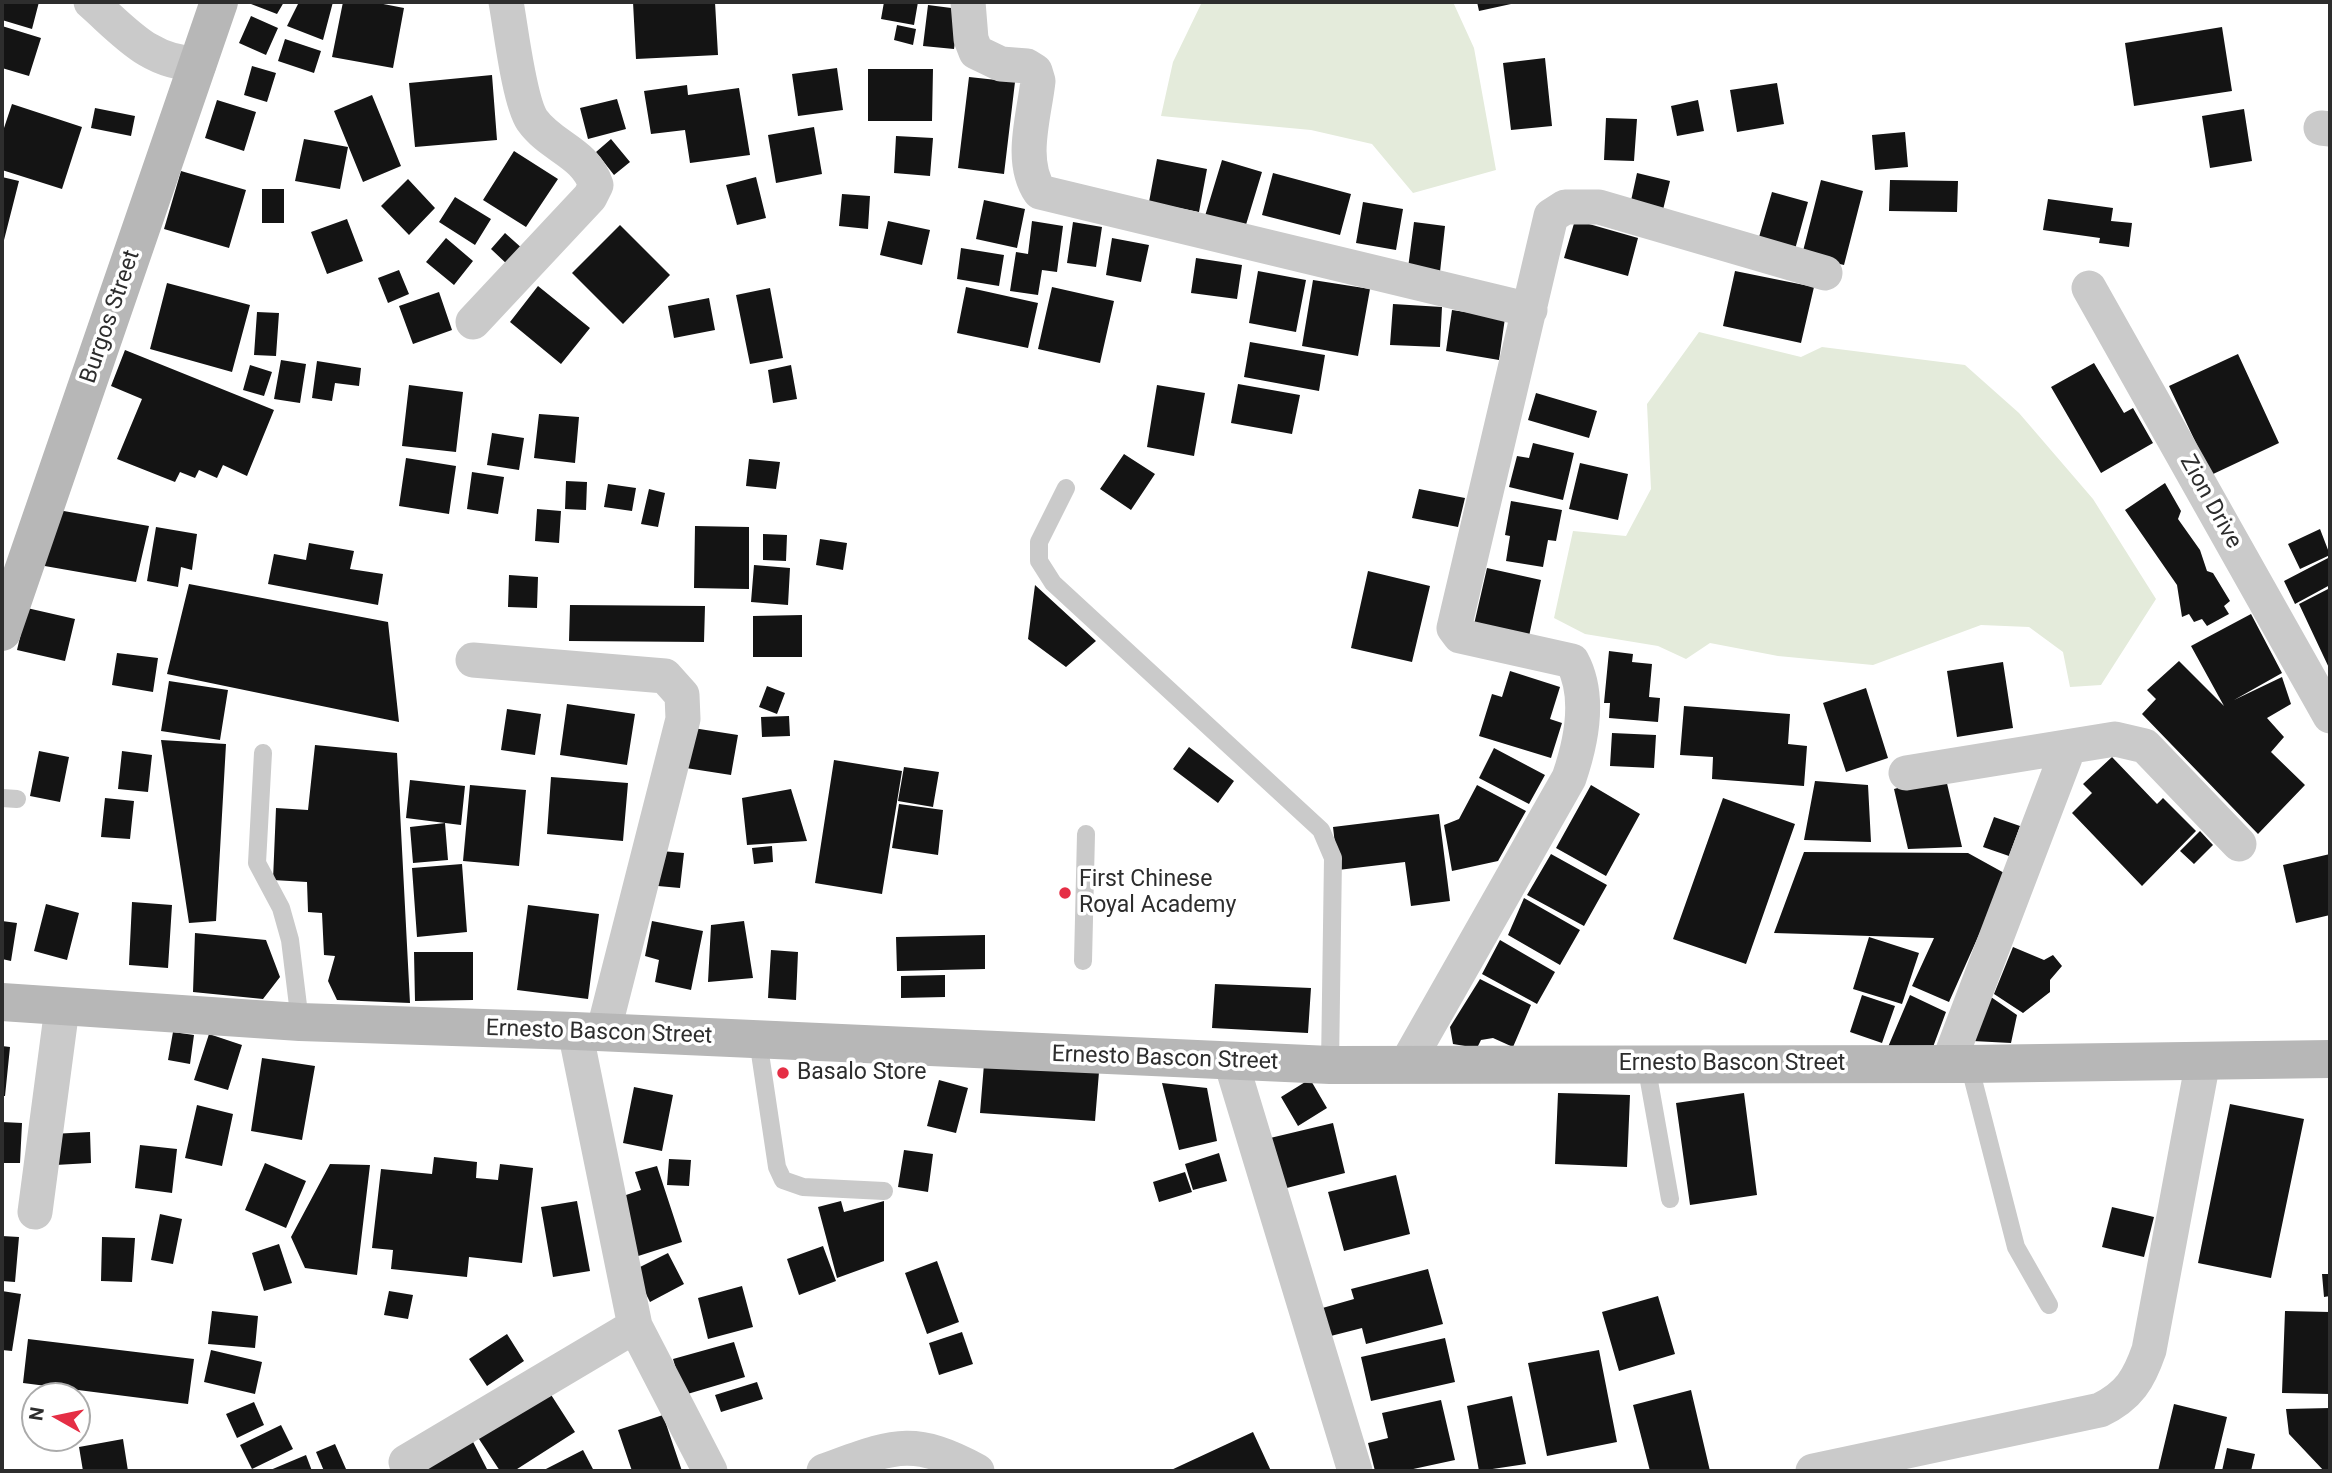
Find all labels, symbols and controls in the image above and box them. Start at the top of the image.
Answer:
street label: Burgos Street [75,247,147,387]
street label: Zion Drive [2173,450,2247,554]
place label: First Chinese Royal Academy [1079,866,1236,920]
marker: First Chinese Royal Academy [1057,885,1073,901]
street label: Ernesto Bascon Street [485,1015,713,1051]
street label: Ernesto Bascon Street [1051,1041,1279,1077]
street label: Ernesto Bascon Street [1619,1050,1845,1078]
place label: Basalo Store [797,1059,926,1087]
marker: Basalo Store [775,1065,791,1081]
north arrow [21,1382,91,1452]
text: N [24,1406,49,1422]

